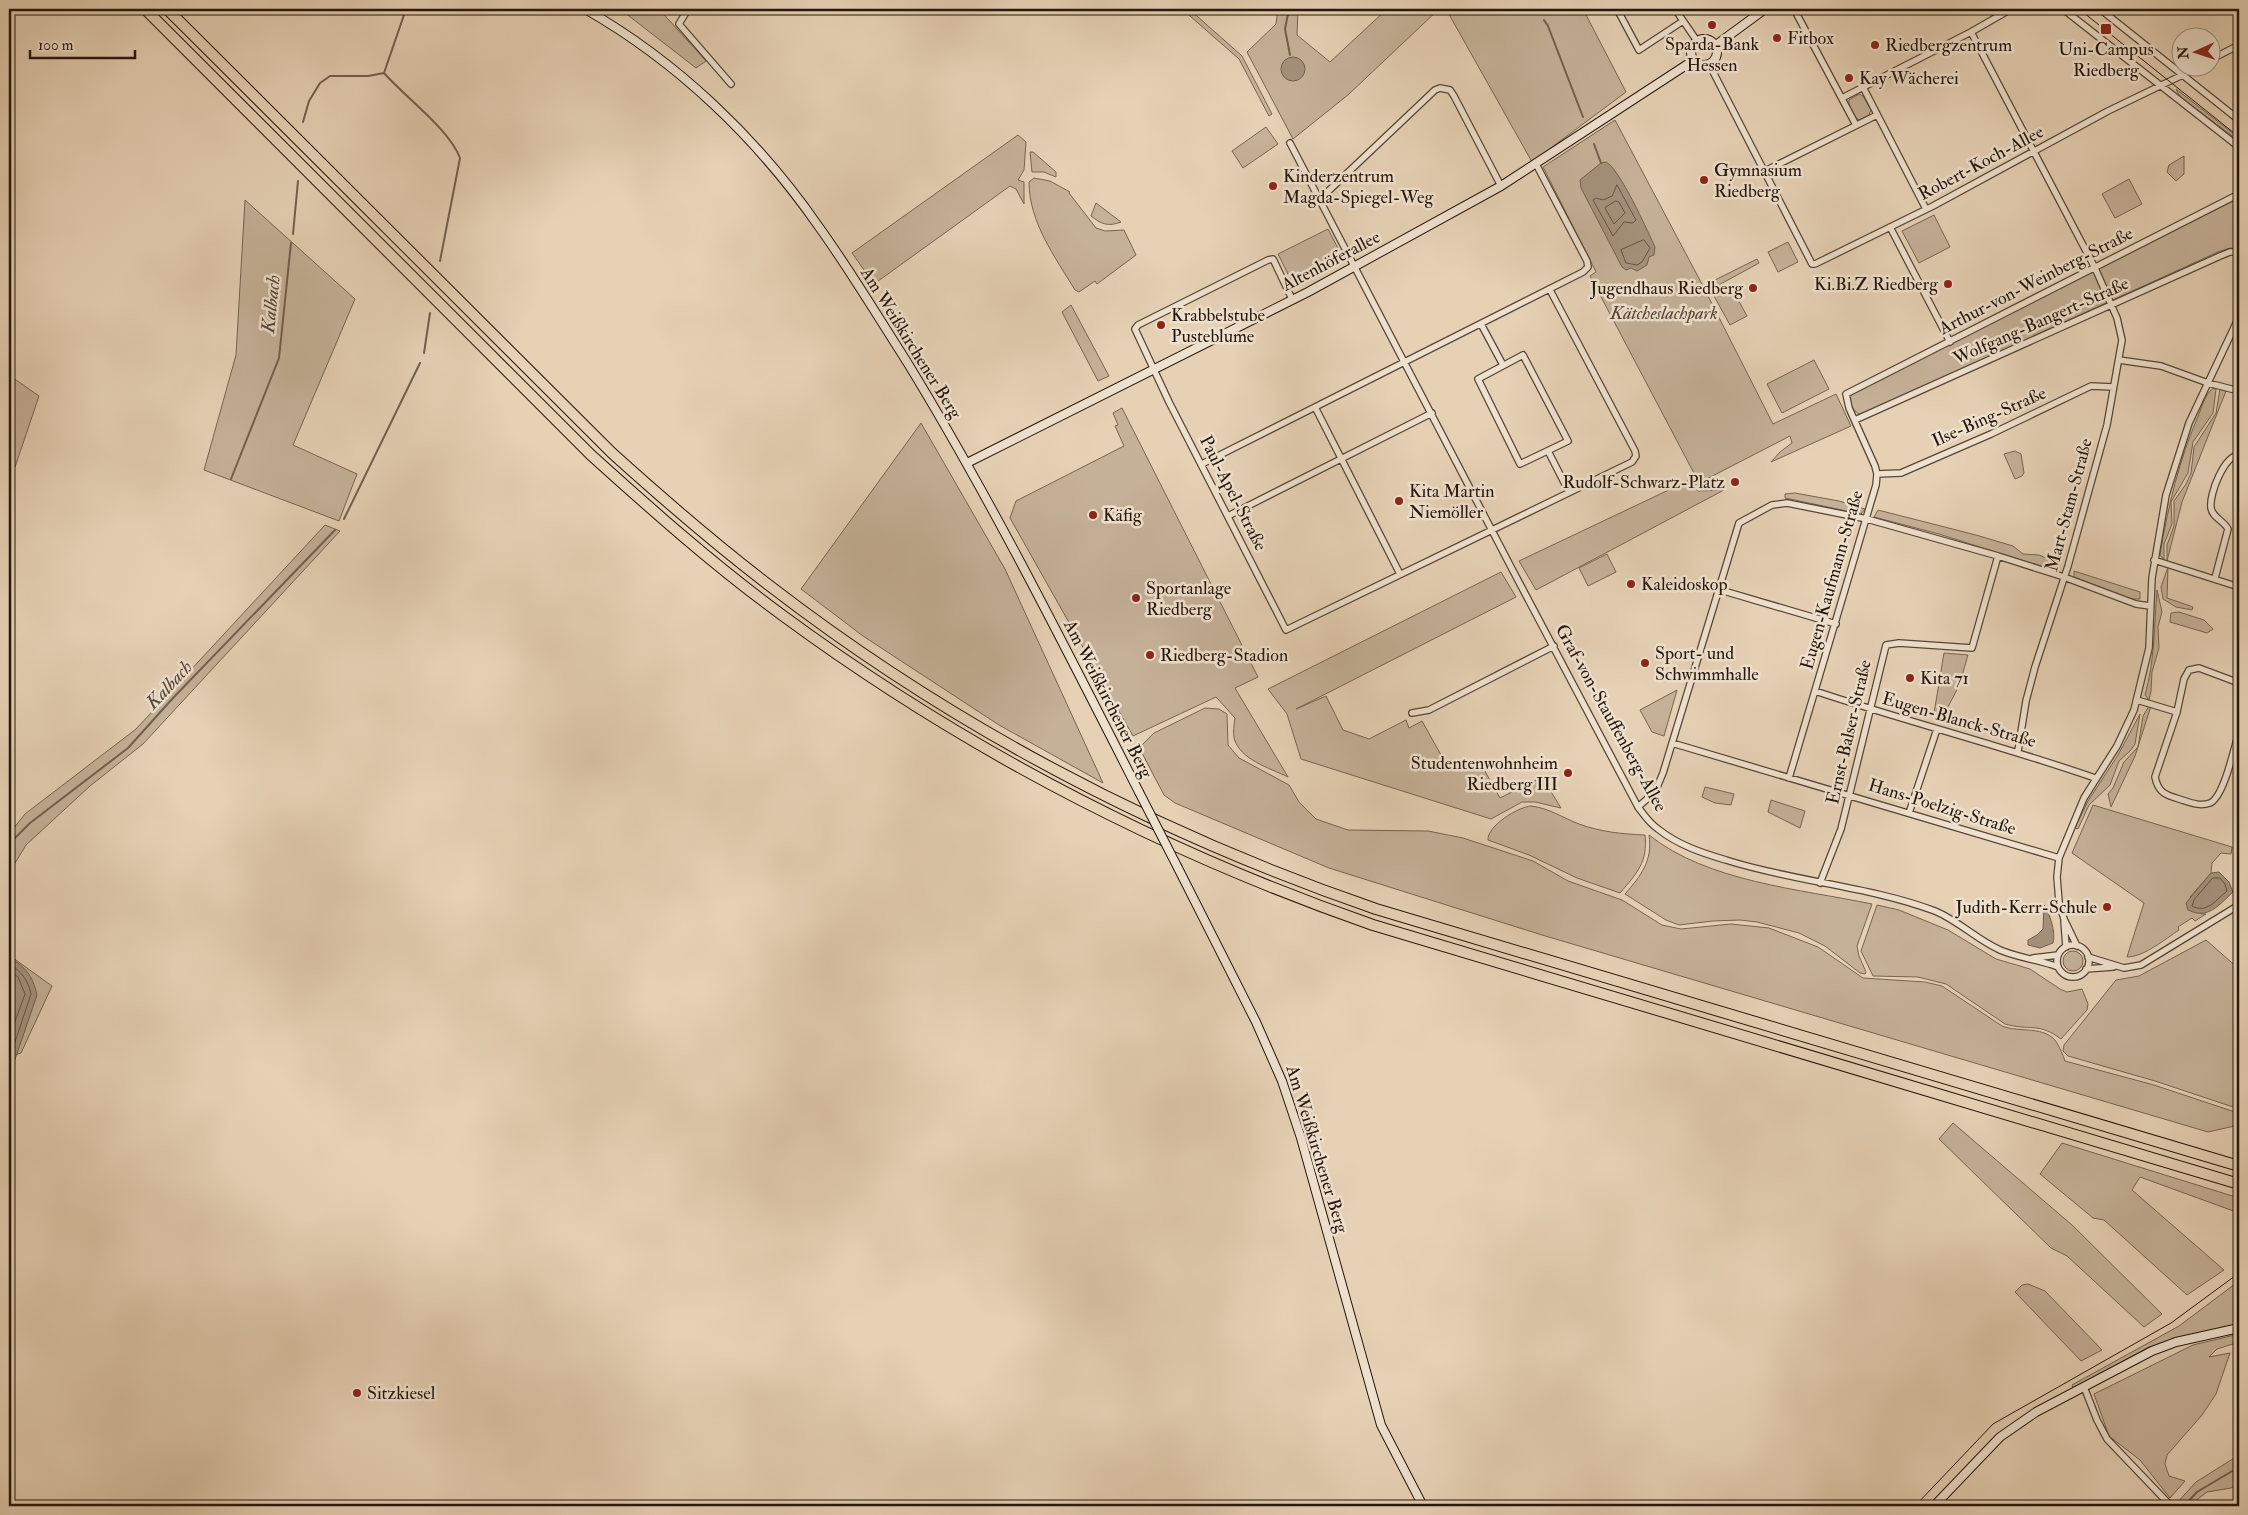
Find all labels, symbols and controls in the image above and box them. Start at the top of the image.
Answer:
marker: Sparda-Bank Hessen [1706,19,1718,31]
marker: Uni-Campus Riedberg [2099,22,2113,36]
place label: Fitbox [1787,27,1834,50]
scale bar [30,28,135,60]
north arrow [2170,28,2220,78]
marker: Fitbox [1771,32,1783,44]
place label: Sparda-Bank Hessen [1665,33,1759,77]
place label: Riedbergzentrum [1885,34,2012,57]
text: 100 m [38,36,74,55]
place label: Uni-Campus Riedberg [2058,38,2154,82]
marker: Riedbergzentrum [1869,39,1881,51]
text: N [2175,45,2192,60]
place label: Kay Wächerei [1859,67,1959,90]
marker: Kay Wächerei [1843,72,1855,84]
street label: Robert-Koch-Allee [1914,120,2048,206]
place label: Gymnasium Riedberg [1714,159,1802,203]
place label: Kinderzentrum Magda-Spiegel-Weg [1283,165,1435,209]
marker: Gymnasium Riedberg [1698,174,1710,186]
marker: Kinderzentrum Magda-Spiegel-Weg [1267,180,1279,192]
street label: Arthur-von-Weinberg-Straße [1934,222,2137,340]
street label: Altenhöferallee [1277,225,1385,297]
street label: Am Weißkirchener Berg [855,262,968,424]
street label: Wolfgang-Bangert-Straße [1949,272,2133,371]
place label: Ki.Bi.Z Riedberg [1814,273,1939,296]
water label: Kalbach [256,274,286,335]
place label: Jugendhaus Riedberg [1589,277,1744,300]
marker: Ki.Bi.Z Riedberg [1942,278,1954,290]
marker: Jugendhaus Riedberg [1747,282,1759,294]
park label: Kätcheslachpark [1609,302,1718,325]
place label: Krabbelstube Pusteblume [1171,304,1266,348]
marker: Krabbelstube Pusteblume [1155,319,1167,331]
street label: Ilse-Bing-Straße [1928,381,2050,452]
street label: Paul-Apel-Straße [1194,431,1272,555]
street label: Mart-Stam-Straße [2040,435,2098,574]
place label: Rudolf-Schwarz-Platz [1562,471,1725,494]
marker: Rudolf-Schwarz-Platz [1729,476,1741,488]
place label: Kita Martin Niemöller [1409,480,1495,524]
street label: Eugen-Kaufmann-Straße [1795,487,1869,672]
marker: Kita Martin Niemöller [1393,495,1405,507]
place label: Käfig [1103,504,1143,527]
marker: Käfig [1087,509,1099,521]
place label: Kaleidoskop [1641,573,1728,596]
place label: Sportanlage Riedberg [1146,577,1232,621]
marker: Kaleidoskop [1625,578,1637,590]
marker: Sportanlage Riedberg [1130,592,1142,604]
street label: Am Weißkirchener Berg [1058,615,1158,783]
street label: Graf-von-Stauffenberg-Allee [1550,620,1672,816]
place label: Sport- und Schwimmhalle [1655,642,1759,686]
place label: Riedberg-Stadion [1160,644,1288,667]
marker: Riedberg-Stadion [1144,649,1156,661]
water label: Kalbach [140,656,198,715]
marker: Sport- und Schwimmhalle [1639,657,1651,669]
street label: Ernst-Balser-Straße [1821,657,1877,806]
place label: Kita 71 [1920,667,1969,690]
marker: Kita 71 [1904,672,1916,684]
street label: Eugen-Blanck-Straße [1879,687,2039,753]
place label: Studentenwohnheim Riedberg III [1411,752,1558,796]
marker: Studentenwohnheim Riedberg III [1562,767,1574,779]
street label: Hans-Poelzig-Straße [1865,774,2019,841]
place label: Judith-Kerr-Schule [1954,896,2097,919]
marker: Judith-Kerr-Schule [2101,901,2113,913]
street label: Am Weißkirchener Berg [1280,1061,1354,1237]
place label: Sitzkiesel [367,1382,436,1405]
marker: Sitzkiesel [351,1387,363,1399]

